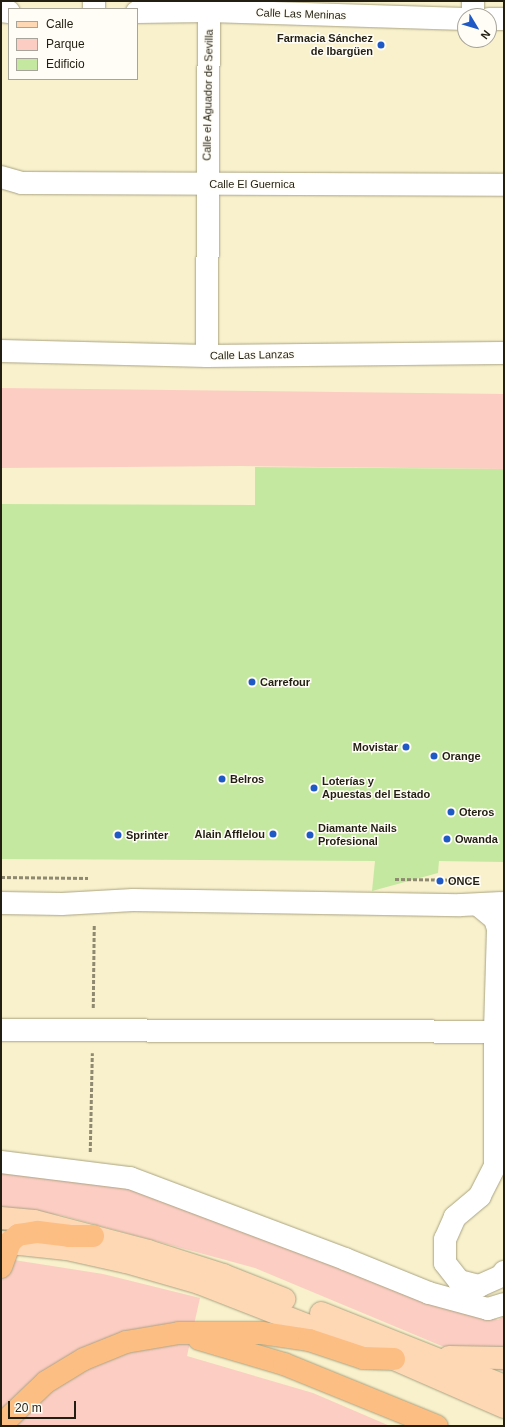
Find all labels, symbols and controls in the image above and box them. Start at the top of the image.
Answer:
street label: Calle Las Meninas [256,6,346,22]
legend [8,8,138,80]
north arrow [457,8,497,48]
text: Calle [46,17,73,31]
text: N [478,28,493,42]
street label: Calle el Aguador de Sevilla [200,29,216,161]
place label: Farmacia Sánchez de Ibargüen [277,32,373,58]
text: Parque [46,37,85,51]
marker: Farmacia Sánchez de Ibargüen [376,40,386,50]
text: Edificio [46,57,85,71]
street label: Calle El Guernica [209,177,295,191]
street label: Calle Las Lanzas [210,348,294,362]
place label: Carrefour [260,675,310,689]
marker: Carrefour [247,677,257,687]
place label: Movistar [353,740,398,754]
marker: Movistar [401,742,411,752]
place label: Orange [442,749,481,763]
marker: Orange [429,751,439,761]
place label: Belros [230,772,264,786]
marker: Belros [217,774,227,784]
place label: Loterías y Apuestas del Estado [322,775,430,801]
marker: Loterías y Apuestas del Estado [309,783,319,793]
place label: Oteros [459,805,494,819]
marker: Oteros [446,807,456,817]
place label: Diamante Nails Profesional [318,822,397,848]
place label: Alain Afflelou [194,827,265,841]
place label: Sprinter [126,828,168,842]
marker: Alain Afflelou [268,829,278,839]
marker: Sprinter [113,830,123,840]
marker: Diamante Nails Profesional [305,830,315,840]
place label: Owanda [455,832,498,846]
marker: Owanda [442,834,452,844]
place label: ONCE [448,874,480,888]
marker: ONCE [435,876,445,886]
scale bar [10,1393,78,1419]
text: 20 m [15,1401,42,1415]

